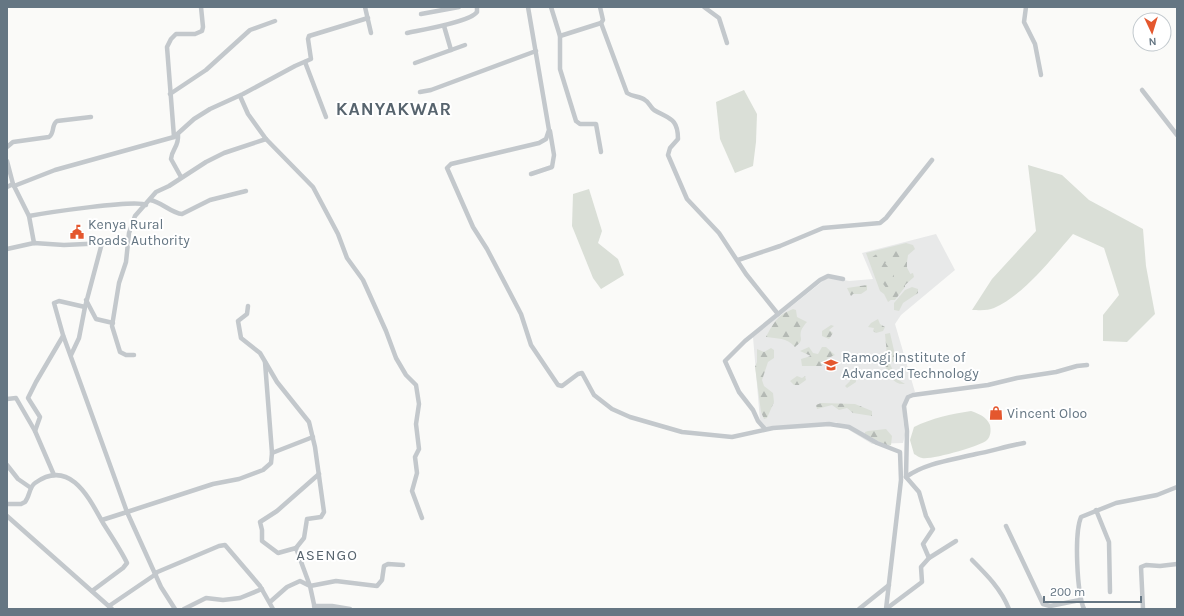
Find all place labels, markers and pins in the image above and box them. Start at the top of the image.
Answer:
place label: Kenya Rural Roads Authority [88,216,190,249]
public building icon: Kenya Rural Roads Authority [69,224,85,240]
place label: Ramogi Institute of Advanced Technology [842,349,979,382]
school or university icon: Ramogi Institute of Advanced Technology [823,357,839,373]
shop icon: Vincent Oloo [988,405,1004,421]
place label: Vincent Oloo [1007,405,1087,422]

